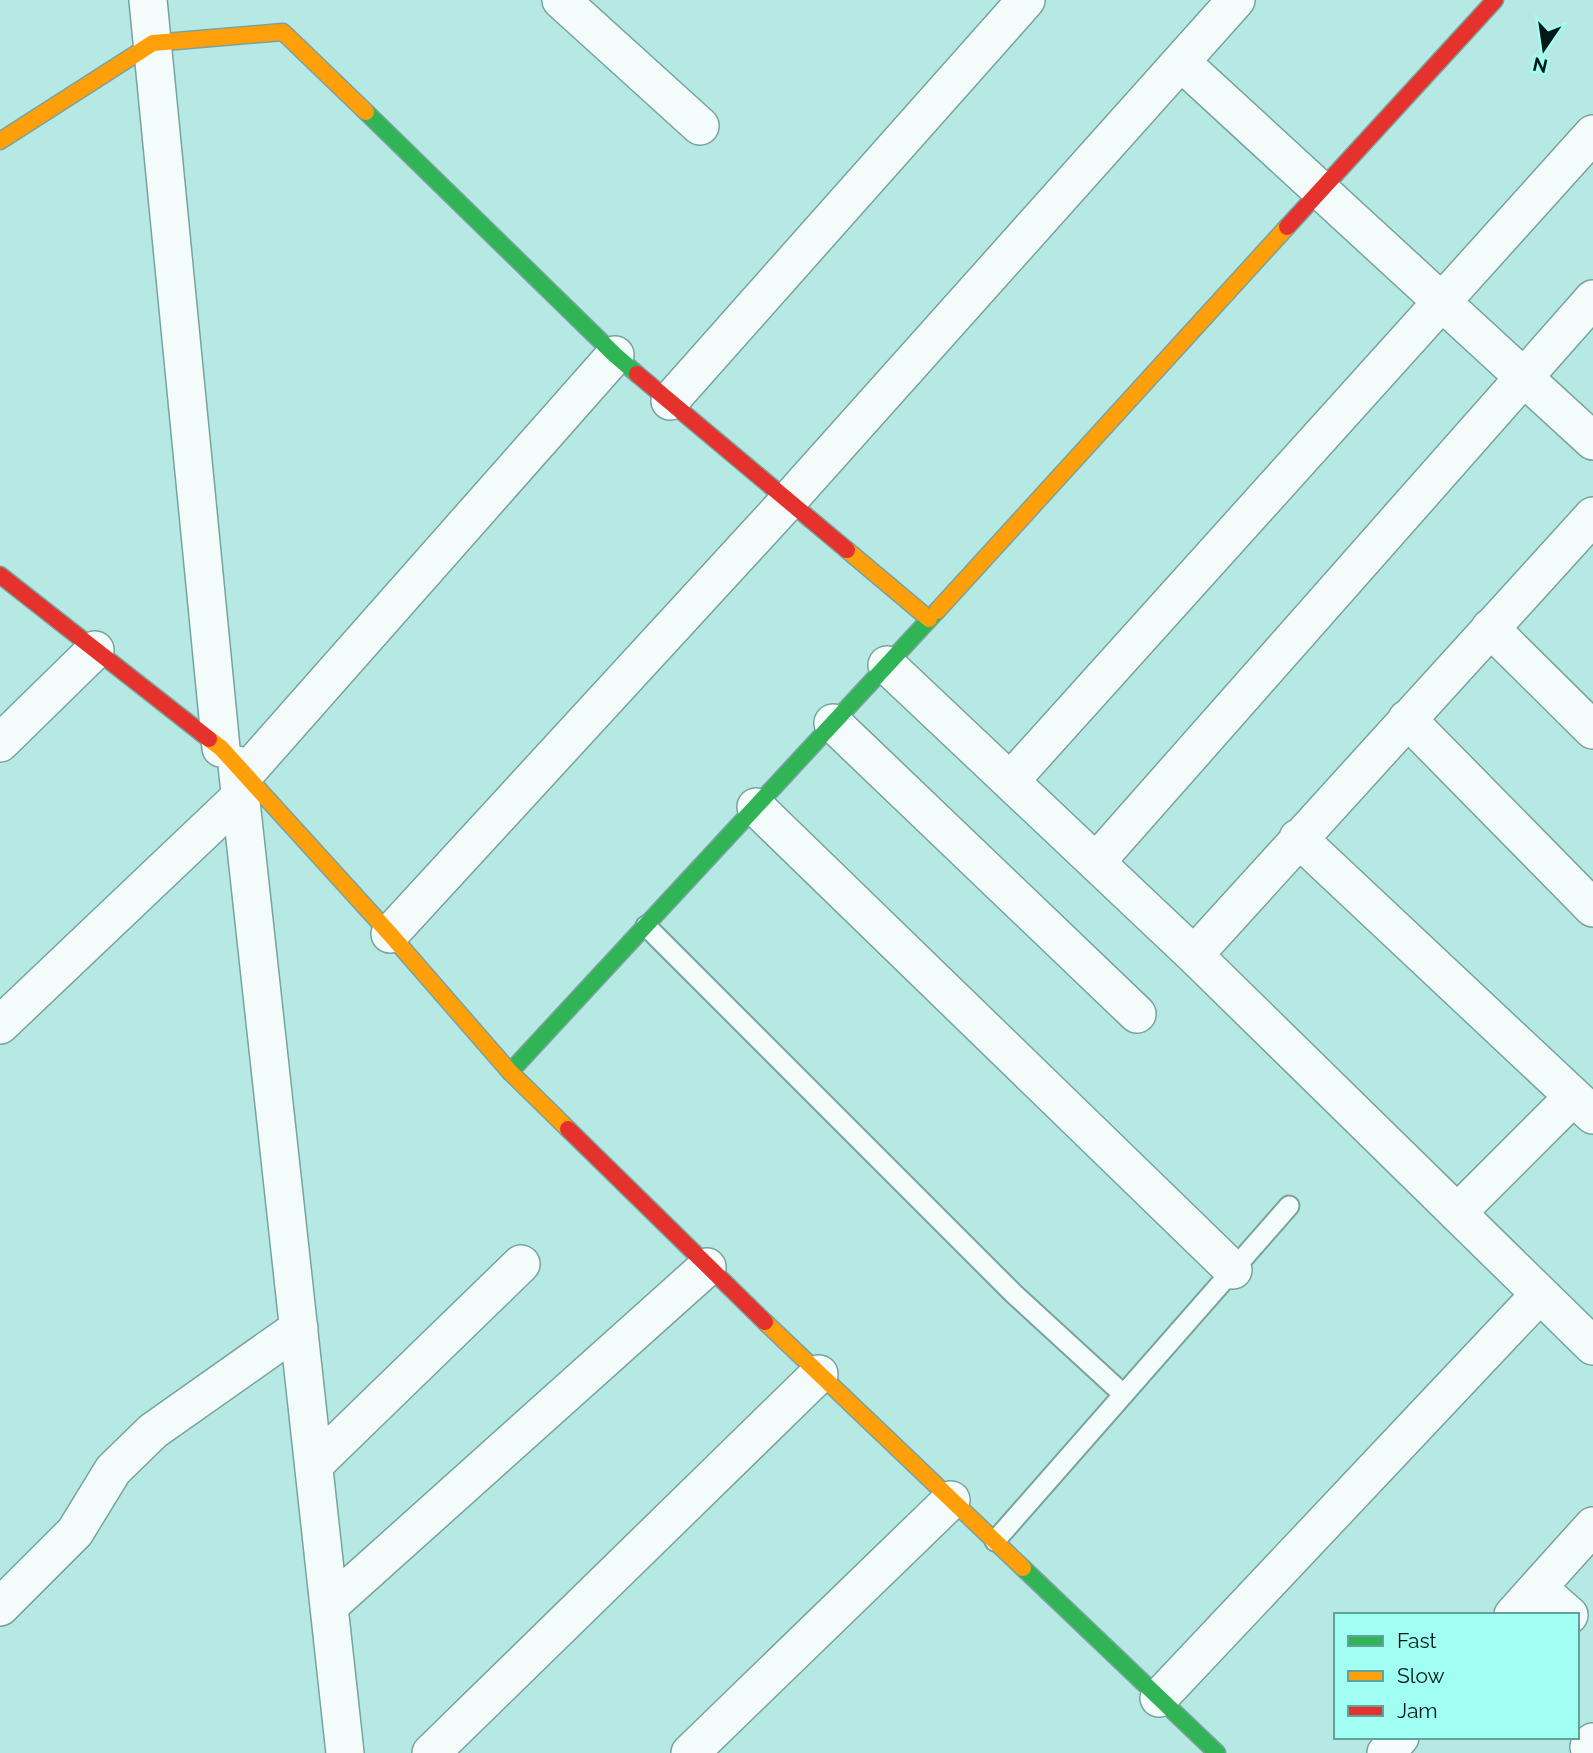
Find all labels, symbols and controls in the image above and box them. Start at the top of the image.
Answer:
north arrow [1509,14,1579,84]
text: N [1531,53,1550,78]
legend [1334,1613,1579,1739]
text: Fast [1397,1628,1437,1653]
text: Slow [1397,1663,1445,1688]
text: Jam [1397,1698,1438,1723]

